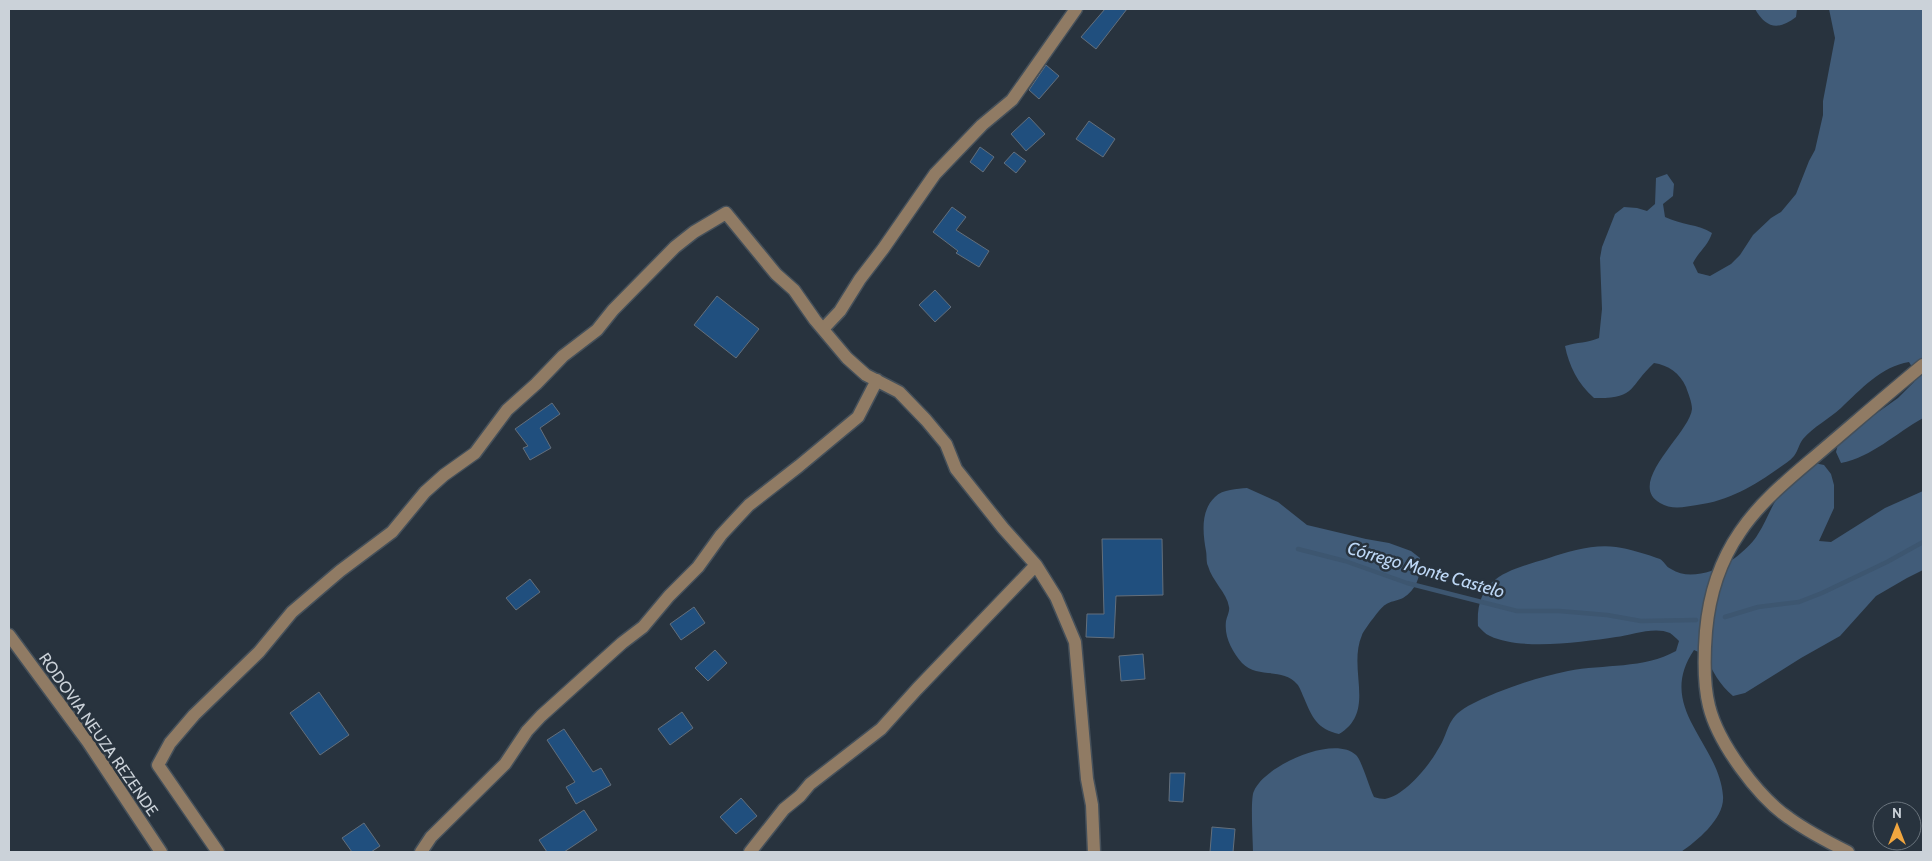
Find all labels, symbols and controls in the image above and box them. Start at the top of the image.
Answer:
water label: Córrego Monte Castelo [1345,537,1507,603]
street label: RODOVIA NEUZA REZENDE [35,649,162,820]
north arrow [1872,801,1922,851]
text: N [1892,804,1902,822]

